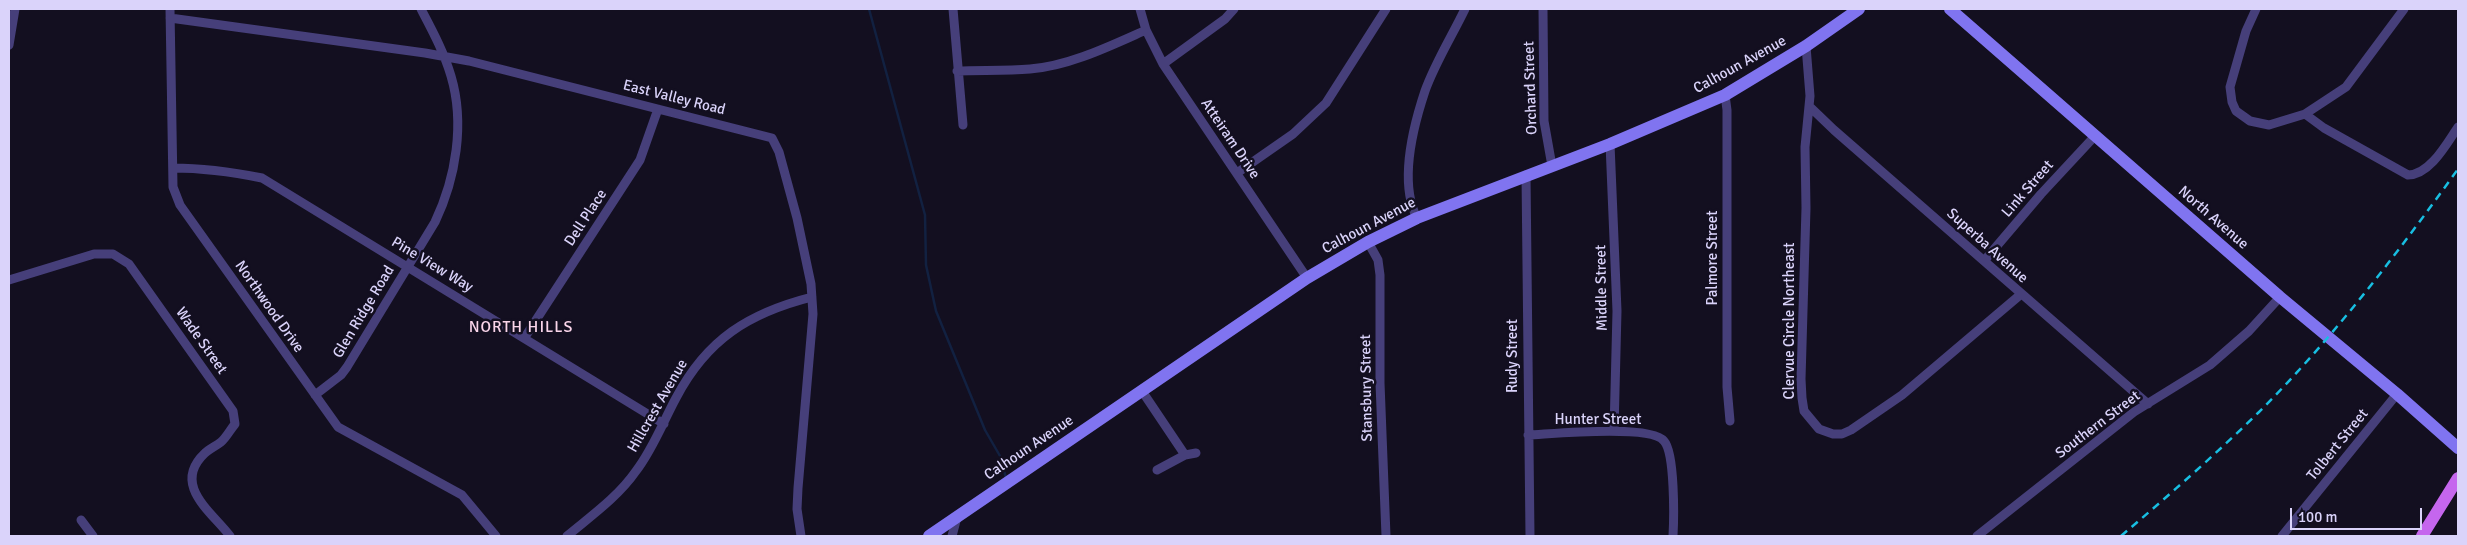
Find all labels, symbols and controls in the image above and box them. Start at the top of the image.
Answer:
street label: Calhoun Avenue [1690,32,1790,98]
street label: Orchard Street [1520,41,1542,135]
street label: East Valley Road [621,77,727,119]
street label: Atteiram Drive [1197,96,1263,182]
street label: Link Street [1998,157,2058,221]
street label: North Avenue [2174,183,2252,253]
street label: Dell Place [561,186,611,250]
street label: Calhoun Avenue [1319,194,1419,258]
street label: Superba Avenue [1943,205,2031,287]
street label: Palmore Street [1704,210,1722,306]
street label: Pine View Way [388,234,476,296]
street label: Clervue Circle Northeast [1781,242,1799,400]
street label: Middle Street [1592,245,1612,331]
street label: Northwood Drive [231,258,307,356]
street label: Glen Ridge Road [329,262,399,362]
street label: Wade Street [171,304,231,378]
district label: NORTH HILLS [467,318,575,338]
street label: Rudy Street [1504,319,1522,393]
street label: Stansbury Street [1357,334,1377,442]
street label: Hillcrest Avenue [624,356,692,456]
street label: Southern Street [2052,387,2144,463]
street label: Tolbert Street [2304,405,2372,485]
street label: Hunter Street [1554,411,1642,429]
street label: Calhoun Avenue [981,412,1077,484]
scale bar [2292,498,2424,530]
text: 100 m [2298,508,2338,526]

